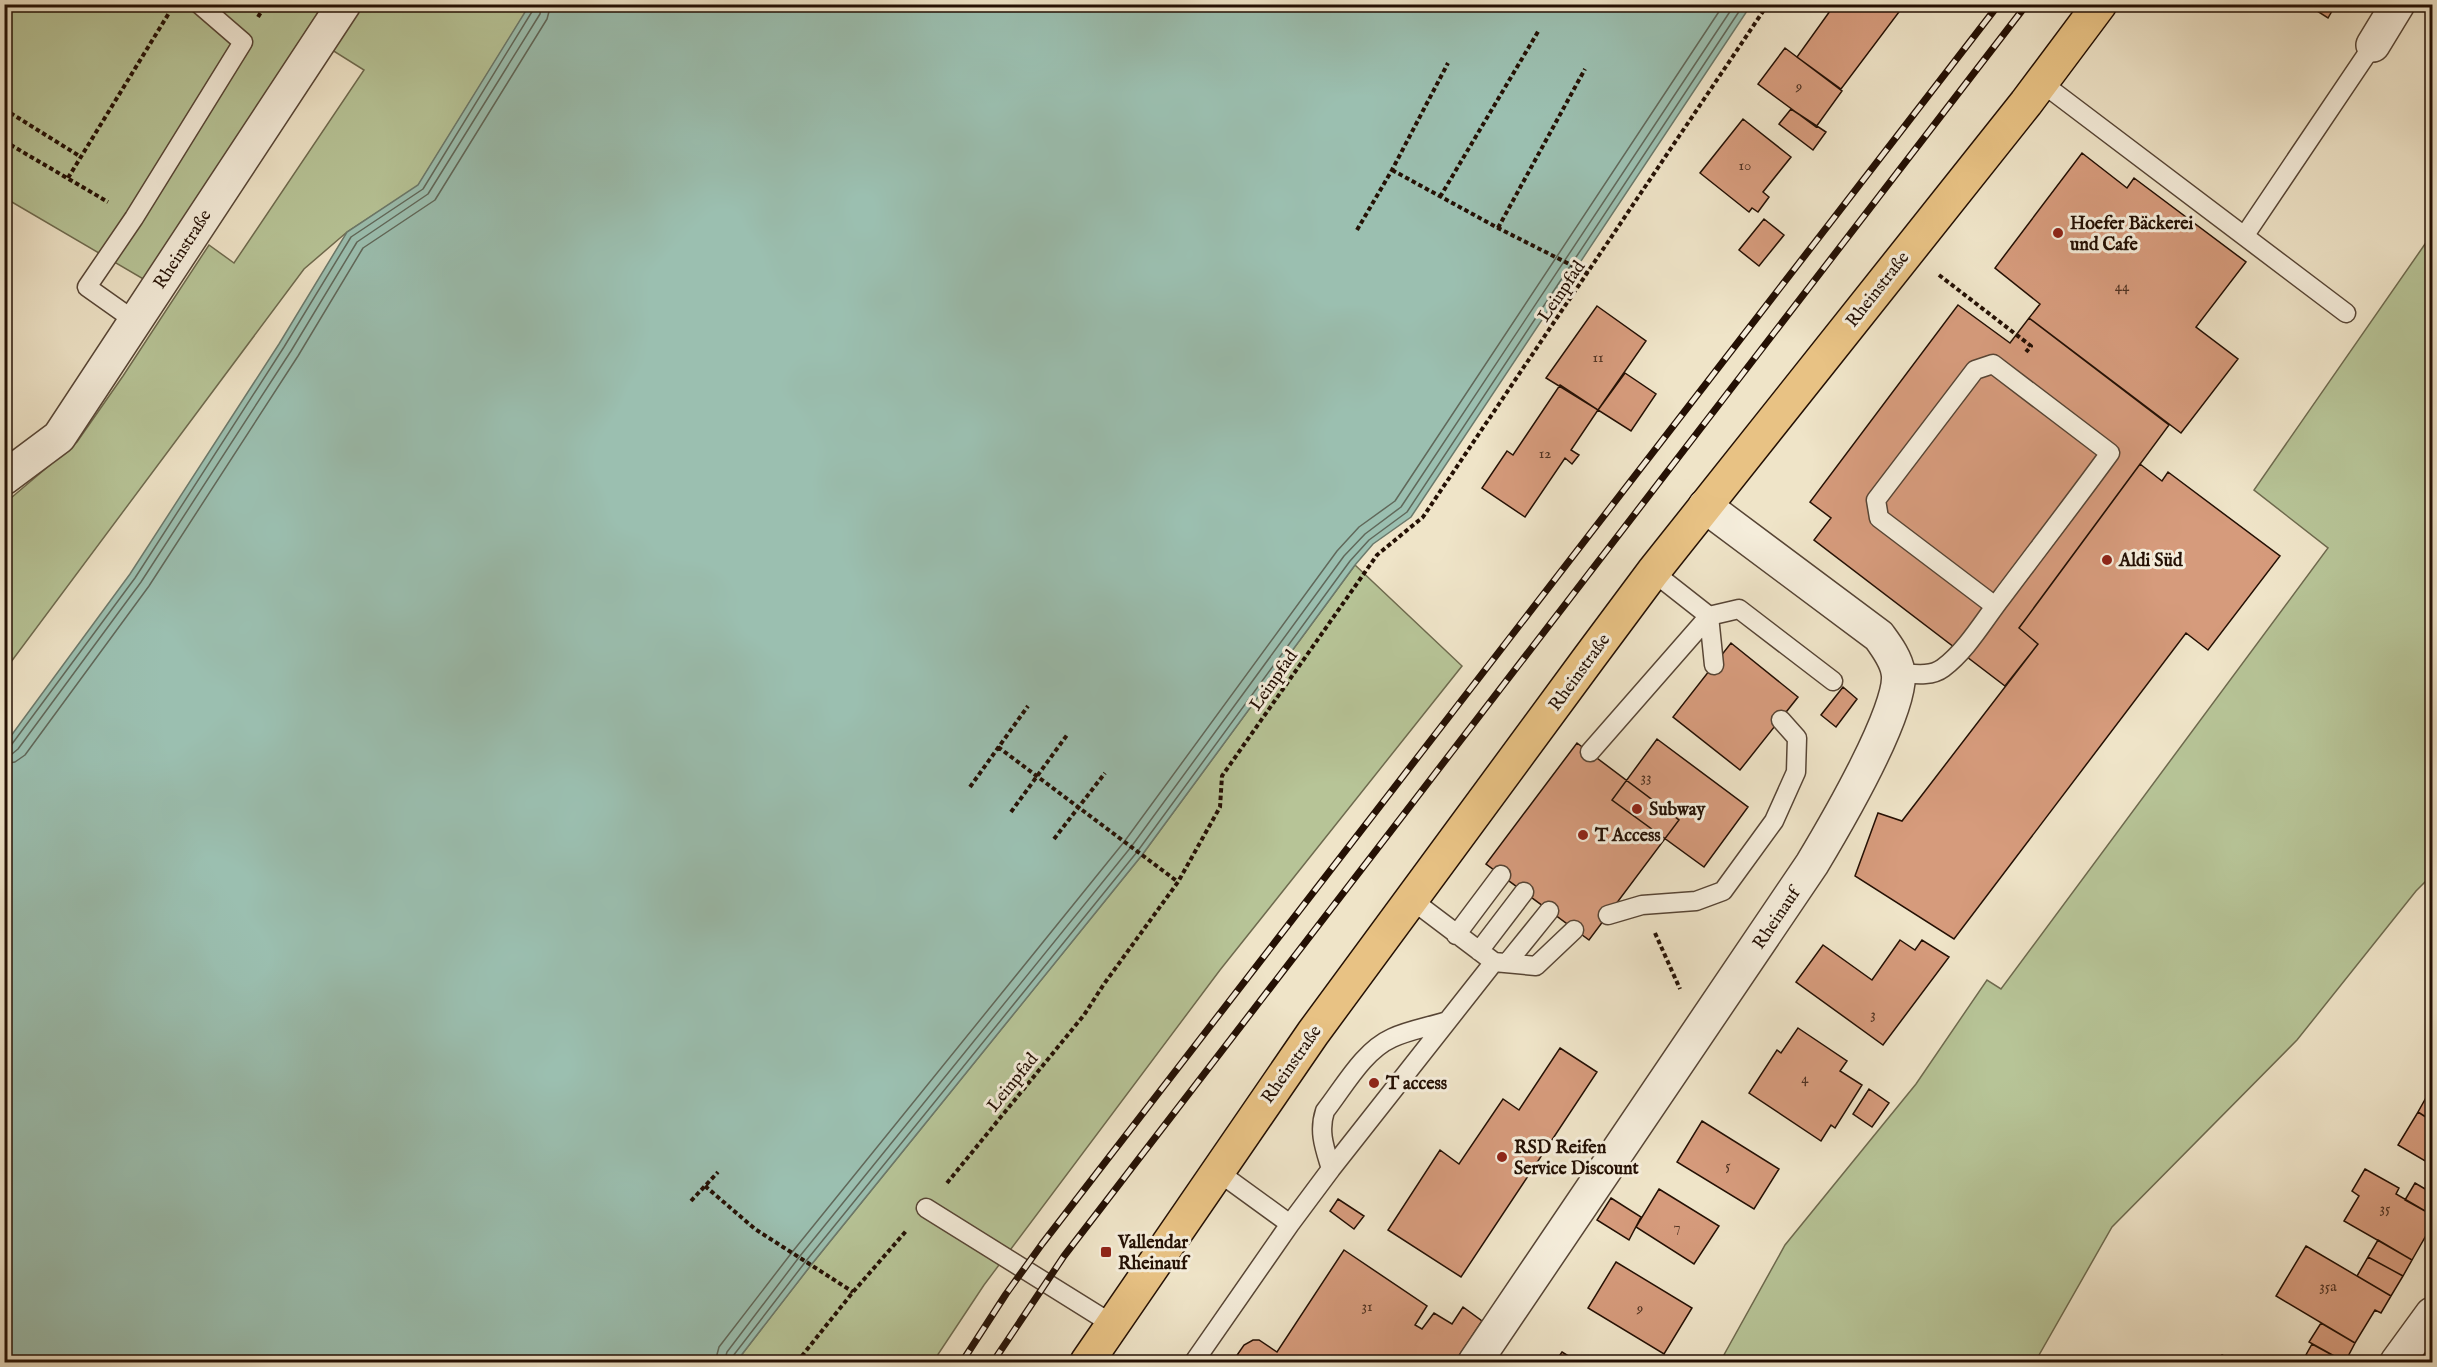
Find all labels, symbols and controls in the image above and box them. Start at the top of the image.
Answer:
house number: 9 [1795,77,1802,96]
house number: 10 [1739,156,1751,175]
street label: Rheinstraße [149,206,217,294]
place label: Hoefer Bäckerei und Cafe [2070,213,2193,257]
marker: Hoefer Bäckerei und Cafe [2051,226,2065,240]
street label: Rheinstraße [1841,247,1915,333]
street label: Leinpfad [1533,256,1591,327]
house number: 44 [2115,277,2130,296]
house number: 11 [1592,348,1604,367]
house number: 12 [1539,444,1551,463]
place label: Aldi Süd [2118,550,2183,573]
marker: Aldi Süd [2100,553,2114,567]
street label: Rheinstraße [1544,630,1616,716]
street label: Leinpfad [1245,646,1304,716]
house number: 33 [1640,768,1652,787]
place label: Subway [1649,799,1706,822]
marker: Subway [1630,802,1644,816]
place label: T Access [1594,825,1661,848]
marker: T Access [1576,828,1590,842]
street label: Rheinauf [1748,881,1808,954]
house number: 3 [1870,1005,1876,1024]
street label: Rheinstraße [1257,1021,1328,1108]
street label: Leinpfad [982,1049,1044,1117]
house number: 4 [1801,1069,1809,1088]
place label: T access [1385,1073,1448,1096]
marker: T access [1367,1076,1381,1090]
place label: RSD Reifen Service Discount [1514,1137,1640,1181]
marker: RSD Reifen Service Discount [1495,1150,1509,1164]
house number: 5 [1725,1156,1731,1175]
house number: 35 [2379,1199,2391,1218]
house number: 7 [1673,1217,1681,1236]
place label: Vallendar Rheinauf [1117,1232,1191,1276]
marker: Vallendar Rheinauf [1099,1245,1113,1259]
house number: 35a [2319,1277,2337,1296]
house number: 31 [1361,1297,1373,1316]
house number: 9 [1636,1299,1643,1318]

